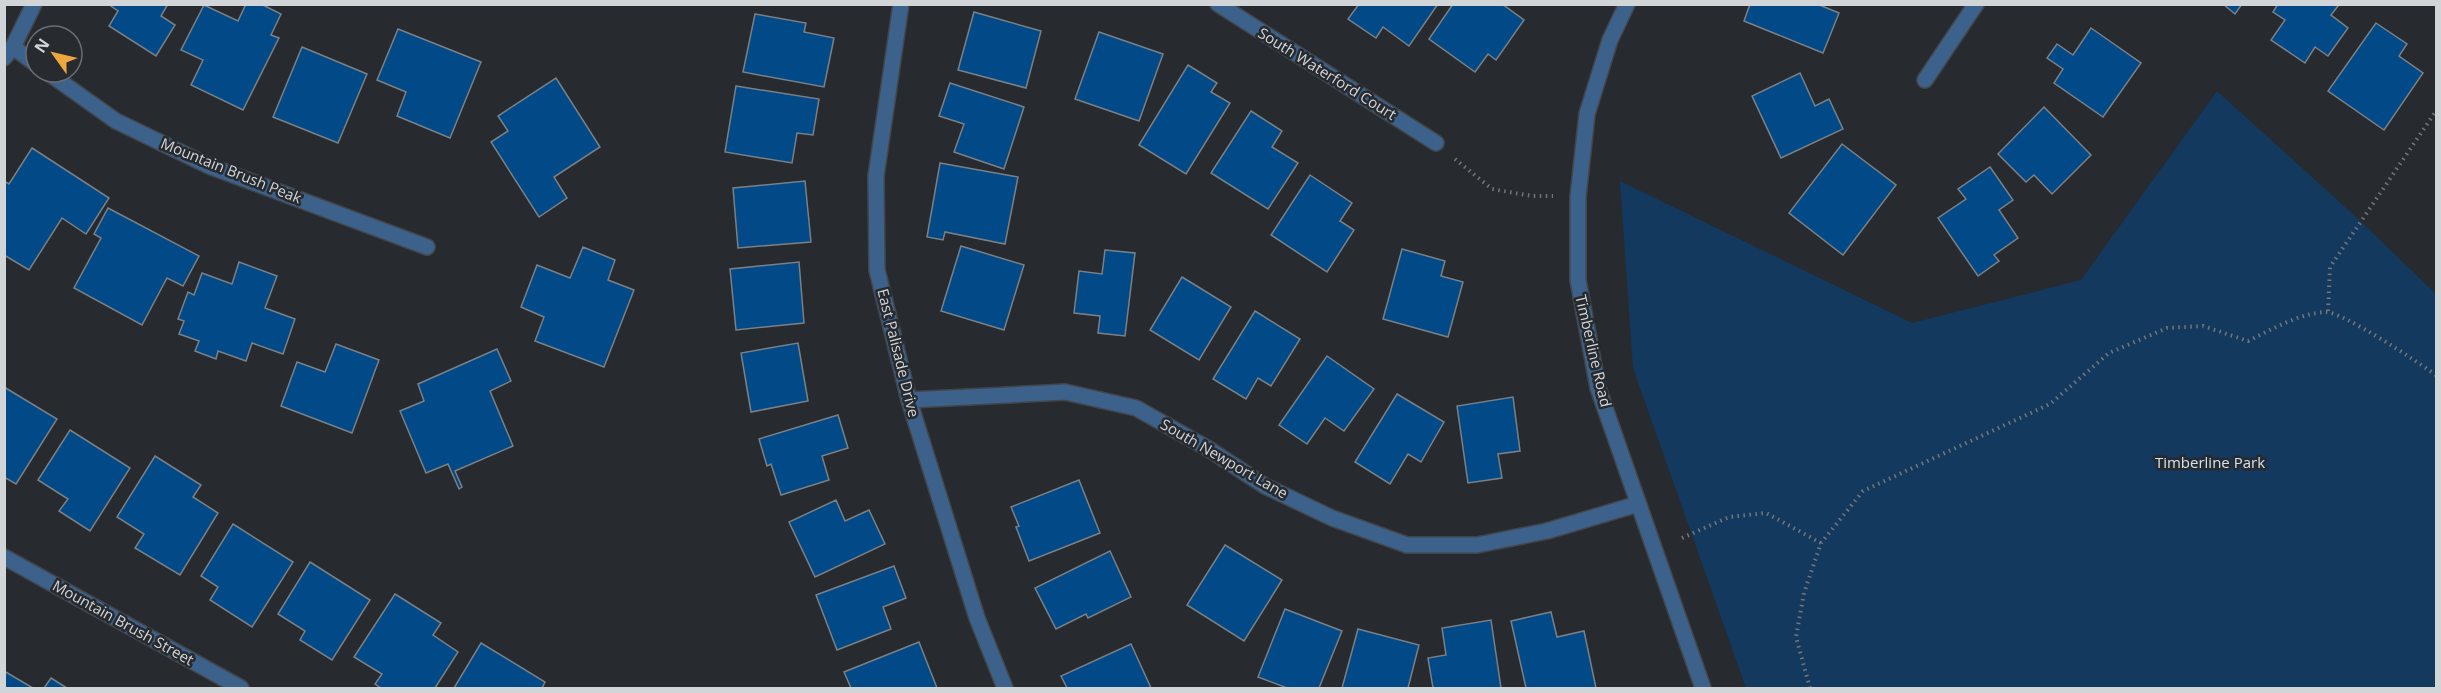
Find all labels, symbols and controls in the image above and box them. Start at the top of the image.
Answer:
street label: South Waterford Court [1255,22,1400,124]
north arrow [24,24,84,84]
text: N [29,34,54,57]
street label: Mountain Brush Peak [158,133,305,208]
street label: East Palisade Drive [873,286,925,419]
street label: Timberline Road [1571,293,1617,409]
street label: South Newport Lane [1157,414,1292,503]
park label: Timberline Park [2155,452,2265,472]
street label: Mountain Brush Street [49,575,198,669]

